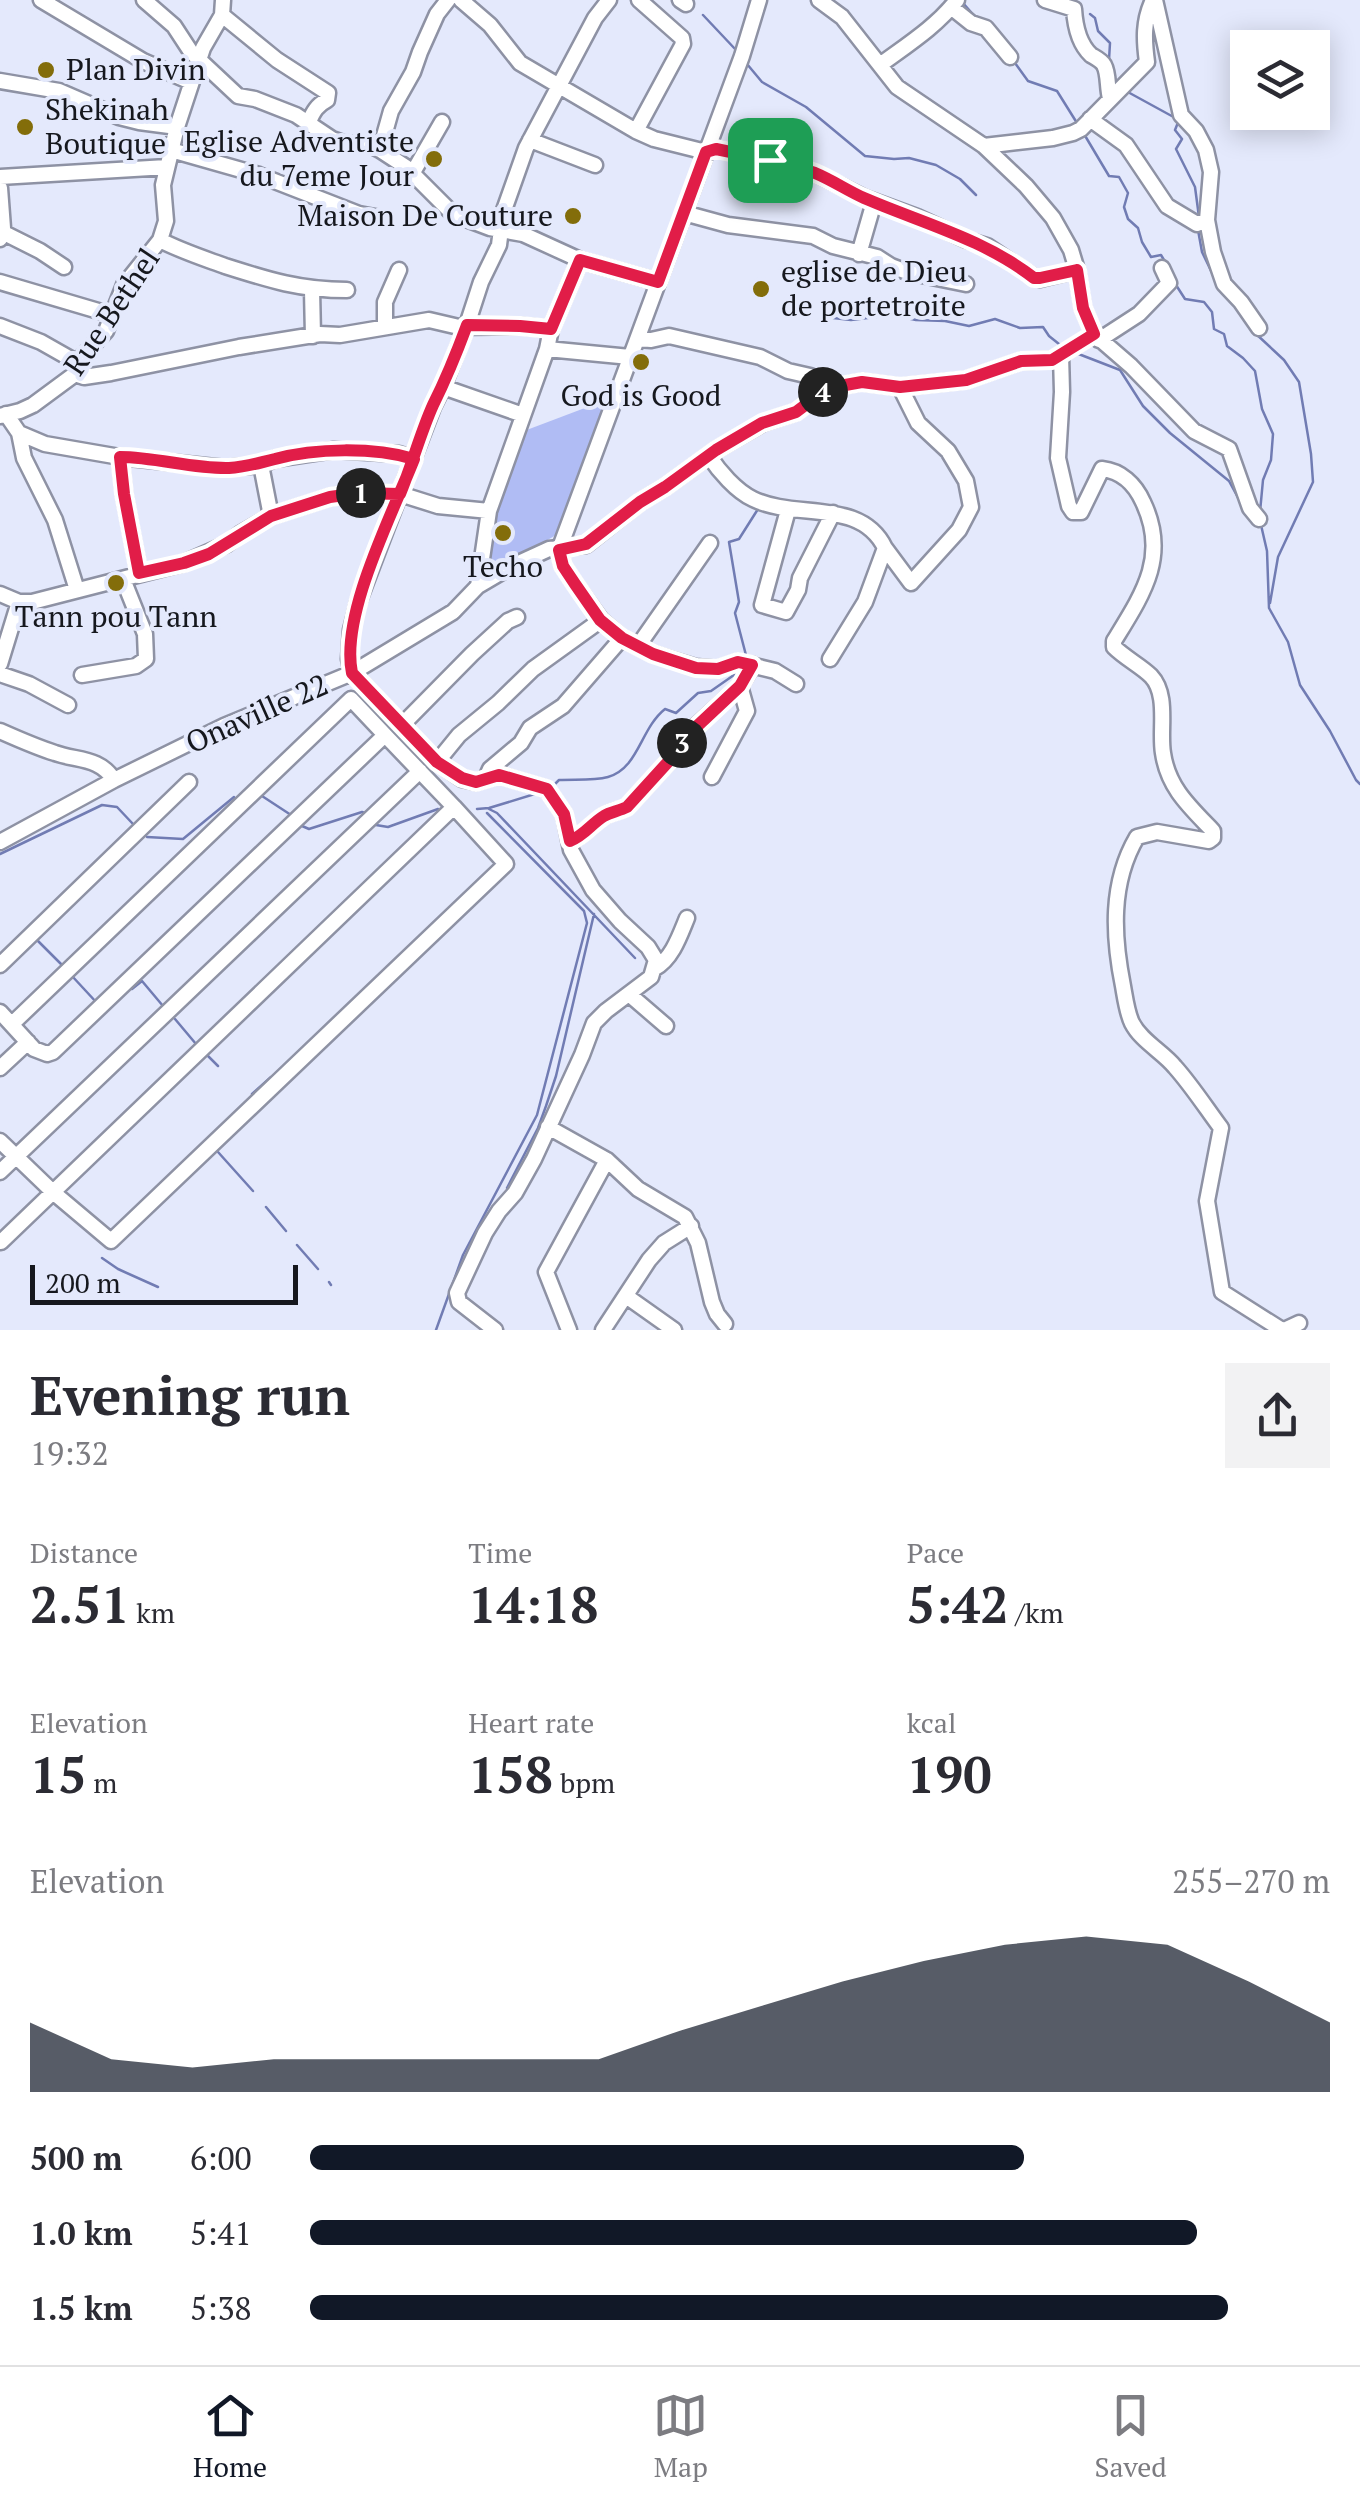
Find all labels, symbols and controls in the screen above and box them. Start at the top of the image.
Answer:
map controls [1230,30,1330,130]
button: layers [1230,30,1330,130]
place label: Plan Divin [66,49,206,89]
marker: Plan Divin [35,59,57,81]
place label: Shekinah Boutique [45,89,169,163]
marker: Shekinah Boutique [14,116,36,138]
pin [728,118,813,203]
place label: Eglise Adventiste du 7eme Jour [184,121,414,195]
icon: arrive [743,133,798,188]
marker: Eglise Adventiste du 7eme Jour [423,148,445,170]
place label: Maison De Couture [297,195,553,235]
marker: Maison De Couture [562,205,584,227]
street label: Rue Bethel [54,240,168,383]
place label: eglise de Dieu de portetroite [781,251,967,325]
marker: eglise de Dieu de portetroite [750,278,772,300]
marker: God is Good [630,351,652,373]
pin: 4 [798,367,848,417]
text: 4 [815,373,831,410]
place label: God is Good [561,375,721,415]
pin: 1 [336,468,386,518]
text: 1 [353,474,369,511]
marker: Techo [492,522,514,544]
place label: Techo [463,546,543,586]
marker: Tann pou Tann [105,572,127,594]
place label: Tann pou Tann [15,596,217,636]
street label: Onaville 22 [179,664,334,762]
pin: 3 [657,718,707,768]
text: 3 [674,724,690,761]
scale bar [30,1260,298,1304]
text: 200 m [45,1264,121,1301]
text: Evening run [30,1358,350,1431]
button: share [1225,1363,1330,1468]
text: 19:32 [30,1432,109,1474]
text: Distance [30,1534,138,1571]
text: Time [468,1534,532,1571]
text: Pace [907,1534,964,1571]
text: 2.51 [30,1571,130,1637]
text: 14:18 [468,1571,598,1637]
text: 5:42 [907,1571,1009,1637]
text: km [130,1594,175,1631]
text: /km [1009,1594,1064,1631]
text: Elevation [30,1704,148,1741]
text: Heart rate [468,1704,594,1741]
text: kcal [907,1704,956,1741]
text: 15 [30,1741,87,1807]
text: 158 [468,1741,553,1807]
text: 190 [907,1741,991,1807]
text: m [87,1764,117,1801]
text: bpm [553,1764,615,1801]
text: Elevation [30,1860,164,1902]
text: 255–270 m [1172,1860,1330,1902]
text: 500 m [30,2137,122,2179]
text: 6:00 [190,2137,252,2179]
text: 1.0 km [30,2212,133,2254]
text: 5:41 [190,2212,252,2254]
text: 1.5 km [30,2287,133,2329]
text: 5:38 [190,2287,252,2329]
tab: Home [193,2388,267,2485]
tab: Map [653,2388,708,2485]
tab: Saved [1094,2388,1167,2485]

